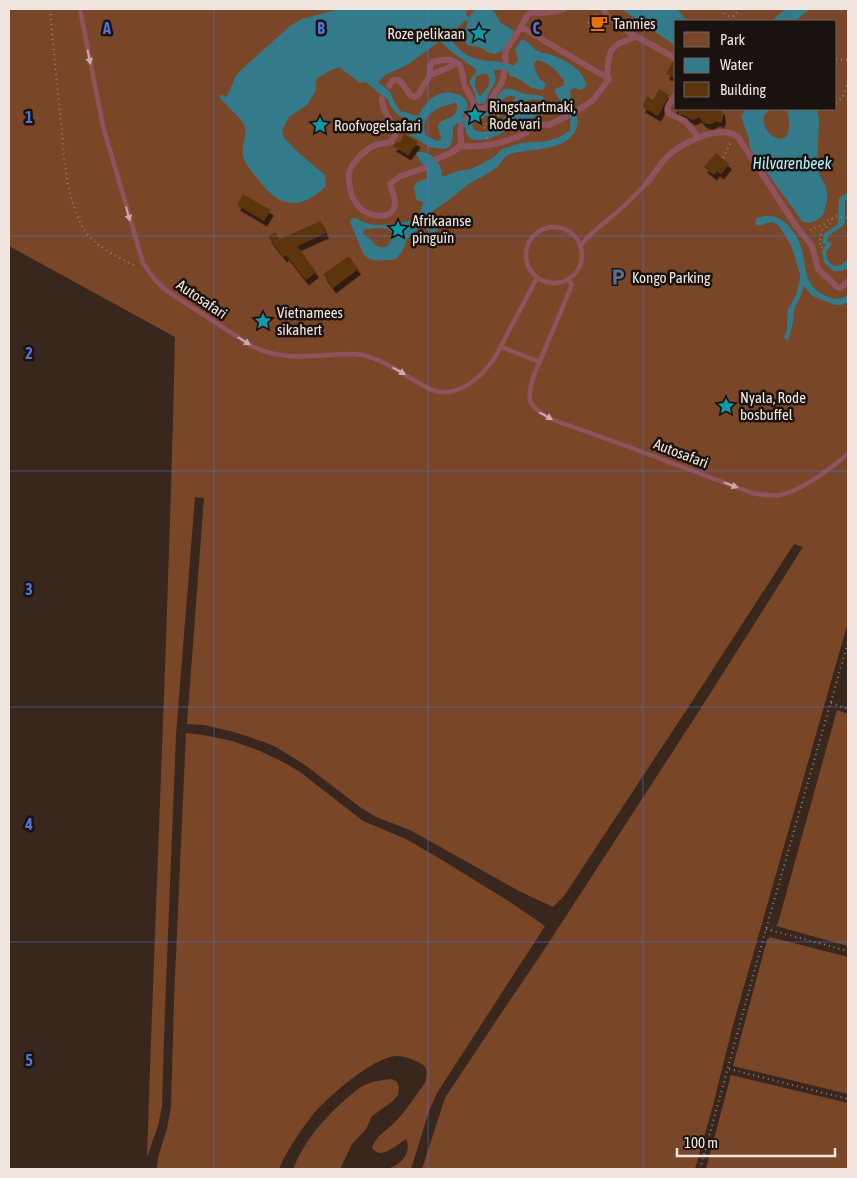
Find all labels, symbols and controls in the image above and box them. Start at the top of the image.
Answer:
cafe icon: Tannies [589,13,609,33]
place label: Tannies [613,15,656,32]
text: A [102,19,111,37]
text: B [317,19,325,37]
text: C [532,19,540,37]
legend [674,20,837,110]
place icon: Roze pelikaan [469,23,489,43]
place label: Roze pelikaan [387,25,465,42]
text: Park [720,31,745,48]
one-way arrow [85,49,93,65]
text: Water [720,56,753,73]
text: Building [720,81,766,98]
place label: Ringstaartmaki, Rode vari [489,98,576,132]
place icon: Ringstaartmaki, Rode vari [465,105,485,125]
text: 1 [25,108,33,126]
place icon: Roofvogelsafari [310,115,330,135]
place label: Roofvogelsafari [334,117,421,134]
water label: Hilvarenbeek [752,154,832,172]
one-way arrow [124,207,132,222]
place label: Afrikaanse pinguïn [412,212,471,246]
place icon: Afrikaanse pinguïn [388,219,408,239]
parking icon: Kongo Parking [608,267,628,287]
place label: Kongo Parking [632,269,711,286]
street label: Autosafari [174,276,230,322]
place label: Vietnamees sikahert [277,304,343,338]
place icon: Vietnamees sikahert [253,311,273,331]
one-way arrow [237,337,250,346]
text: 2 [25,344,33,362]
one-way arrow [393,367,406,376]
place label: Nyala, Rode bosbuffel [740,389,806,423]
place icon: Nyala, Rode bosbuffel [716,396,736,416]
one-way arrow [539,411,552,420]
street label: Autosafari [651,435,711,471]
one-way arrow [723,482,738,489]
text: 3 [25,580,33,598]
text: 4 [24,815,33,833]
text: 5 [25,1051,33,1069]
scale bar [677,1126,834,1158]
text: 100 m [684,1134,718,1151]

